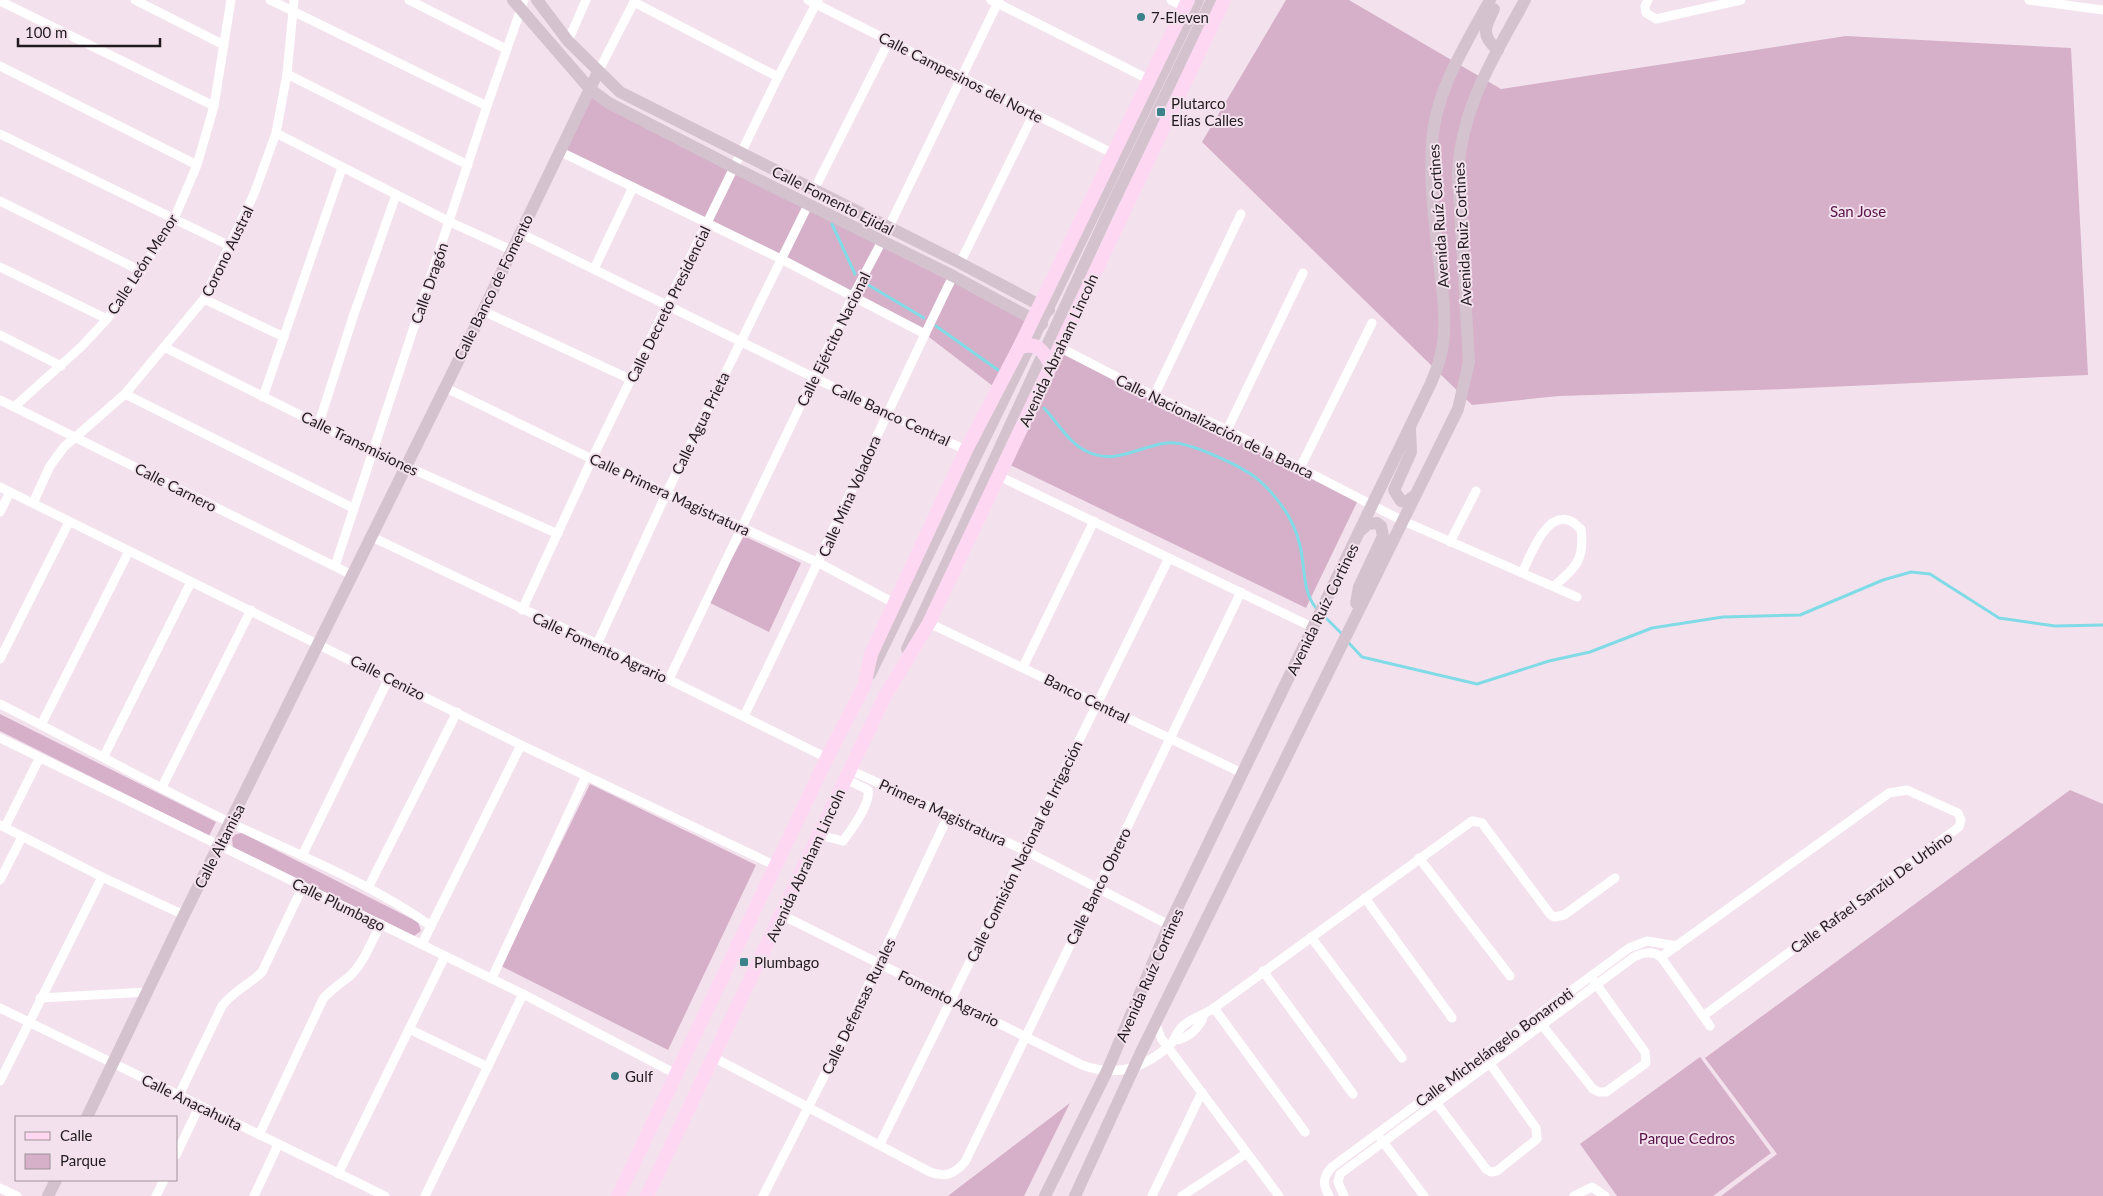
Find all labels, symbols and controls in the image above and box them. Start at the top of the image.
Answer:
place label: 7-Eleven [1151,8,1209,26]
marker: 7-Eleven [1135,11,1147,23]
scale bar [18,15,160,47]
text: 100 m [25,23,67,41]
street label: Calle Campesinos del Norte [876,28,1046,126]
place label: Plutarco Elías Calles [1171,94,1244,129]
marker: Plutarco Elías Calles [1155,106,1167,118]
street label: Avenida Ruíz Cortines [1424,143,1452,289]
street label: Calle Fomento Ejidal [769,162,897,238]
street label: Avenida Ruiz Cortines [1449,162,1475,306]
park label: San Jose [1830,202,1886,220]
street label: Corono Austral [197,203,257,299]
street label: Calle León Menor [103,210,181,318]
street label: Calle Banco de Fomento [450,211,536,363]
street label: Calle Decreto Presidencial [622,223,714,385]
street label: Calle Dragón [407,240,451,326]
street label: Calle Ejército Nacional [793,269,873,409]
street label: Avenida Abraham Lincoln [1015,271,1101,429]
street label: Calle Agua Prieta [667,369,733,477]
street label: Calle Nacionalización de la Banca [1113,370,1317,482]
street label: Calle Banco Central [829,379,953,449]
street label: Calle Transmisiones [299,407,421,479]
street label: Calle Mina Voladora [814,432,884,560]
street label: Calle Primera Magistratura [587,449,753,539]
street label: Calle Carnero [132,459,220,515]
street label: Avenida Ruíz Cortines [1282,540,1362,678]
street label: Calle Fomento Agrario [530,608,670,686]
street label: Calle Cenizo [348,651,428,703]
street label: Banco Central [1041,670,1133,726]
street label: Calle Comisión Nacional de Irrigación [962,737,1086,965]
street label: Primera Magistratura [876,775,1010,849]
street label: Avenida Abraham Lincoln [762,786,848,944]
street label: Calle Altamisa [190,801,248,891]
street label: Calle Banco Obrero [1062,824,1134,948]
street label: Calle Rafael Sanziu De Urbino [1787,827,1955,957]
street label: Calle Plumbago [289,874,389,934]
street label: Avenida Ruíz Cortines [1111,905,1187,1045]
street label: Calle Defensas Rurales [817,935,899,1077]
place label: Plumbago [754,953,819,971]
marker: Plumbago [738,956,750,968]
street label: Fomento Agrario [895,966,1003,1030]
street label: Calle Michelángelo Bonarroti [1412,984,1576,1110]
place label: Gulf [625,1067,654,1085]
street label: Calle Anacahuita [139,1070,245,1134]
marker: Gulf [609,1070,621,1082]
legend [15,1116,178,1181]
text: Calle [60,1126,93,1144]
park label: Parque Cedros [1639,1129,1735,1147]
text: Parque [60,1151,106,1169]

